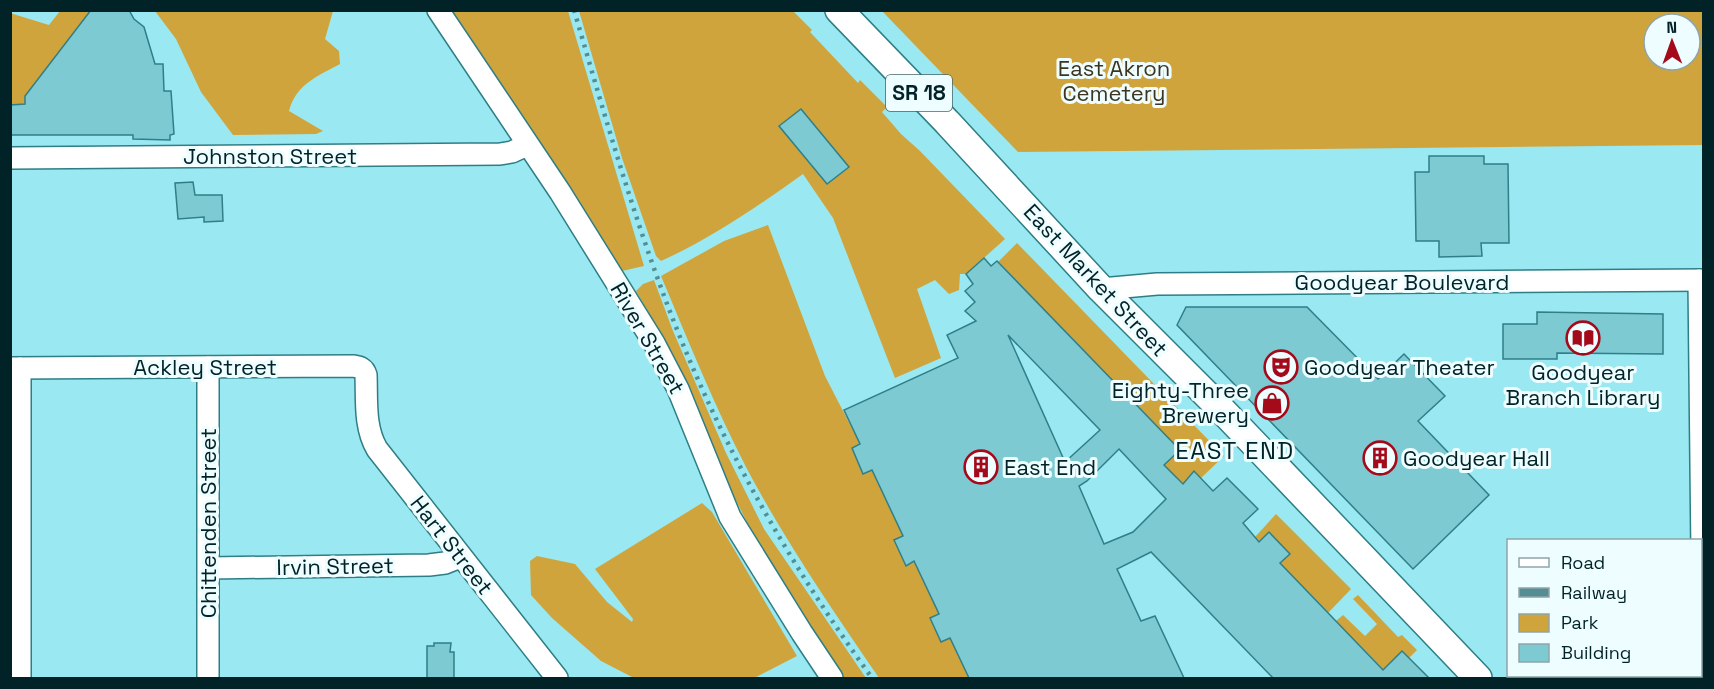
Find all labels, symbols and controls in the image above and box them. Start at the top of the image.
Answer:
north arrow [1642,12,1702,72]
text: N [1666,17,1677,38]
park label: East Akron Cemetery [1058,54,1170,107]
road number: SR 18 [886,75,952,111]
street label: Johnston Street [183,142,357,170]
street label: East Market Street [1018,198,1174,362]
street label: Goodyear Boulevard [1295,268,1509,296]
street label: River Street [605,277,691,399]
library icon: Goodyear Branch Library [1565,320,1601,356]
theatre icon: Goodyear Theater [1263,349,1299,385]
street label: Ackley Street [133,353,277,381]
place label: Goodyear Theater [1304,353,1495,381]
place label: Goodyear Branch Library [1506,358,1660,411]
place label: Eighty-Three Brewery [1112,376,1249,429]
shop icon: Eighty-Three Brewery [1254,385,1290,421]
street label: Chittenden Street [194,428,222,618]
district label: EAST END [1175,435,1295,466]
building icon: Goodyear Hall [1362,440,1398,476]
place label: Goodyear Hall [1403,444,1550,472]
building icon: East End [963,449,999,485]
place label: East End [1004,453,1096,481]
street label: Hart Street [405,490,499,600]
legend [1507,539,1702,677]
street label: Irvin Street [276,551,394,581]
text: Road [1561,551,1605,574]
text: Railway [1561,581,1627,604]
text: Park [1561,611,1599,634]
text: Building [1561,641,1631,664]

